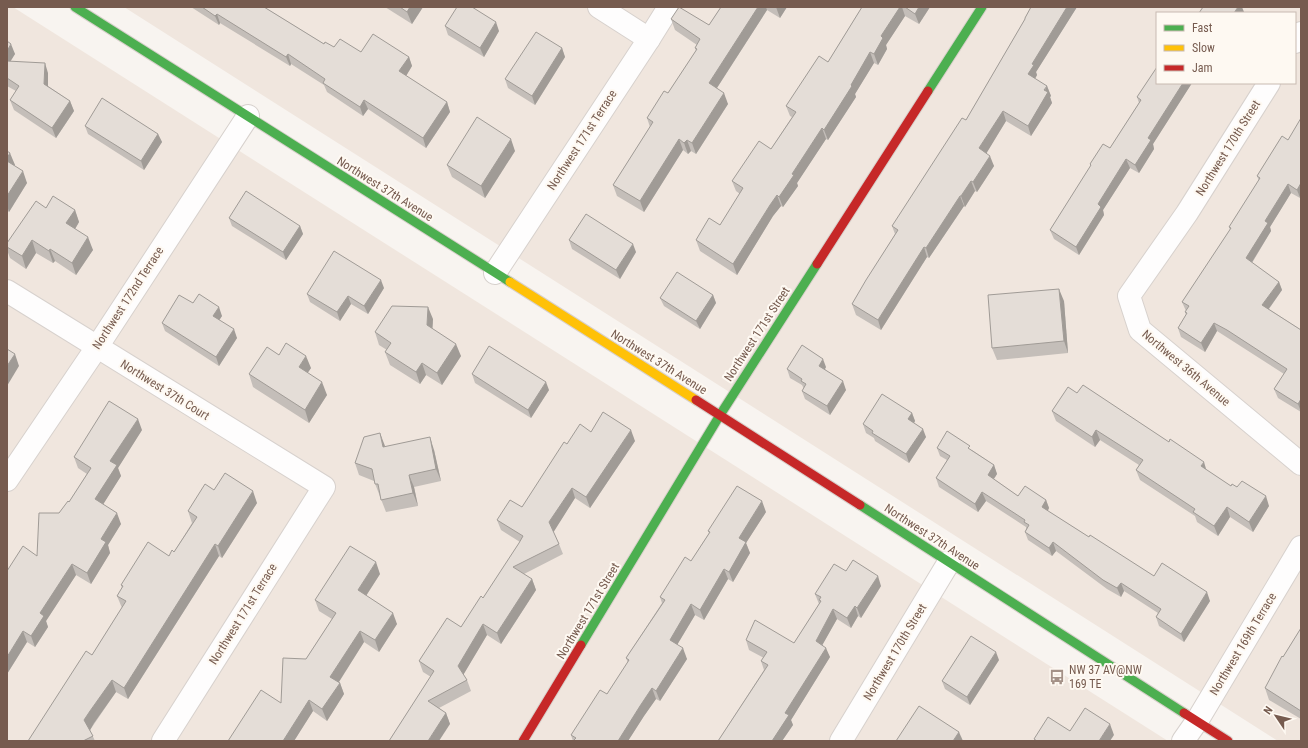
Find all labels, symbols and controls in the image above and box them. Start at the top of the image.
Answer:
legend [1156,12,1296,84]
text: Fast [1192,21,1213,35]
text: Slow [1192,41,1215,55]
text: Jam [1192,61,1213,75]
street label: Northwest 171st Terrace [544,87,620,193]
street label: Northwest 170th Street [1193,97,1263,198]
street label: Northwest 37th Avenue [334,154,436,224]
street label: Northwest 172nd Terrace [90,244,167,352]
street label: Northwest 171st Street [721,284,793,384]
street label: Northwest 37th Avenue [608,327,710,397]
street label: Northwest 36th Avenue [1139,327,1233,409]
street label: Northwest 37th Court [118,357,212,423]
street label: Northwest 37th Avenue [882,501,982,573]
street label: Northwest 171st Street [554,560,622,662]
street label: Northwest 171st Terrace [206,561,280,667]
street label: Northwest 169th Terrace [1207,590,1279,698]
street label: Northwest 170th Street [861,601,930,703]
place label: NW 37 AV@NW 169 TE [1069,663,1142,691]
bus stop icon: NW 37 AV@NW 169 TE [1048,668,1066,686]
north arrow [1256,696,1296,736]
text: N [1261,704,1276,717]

